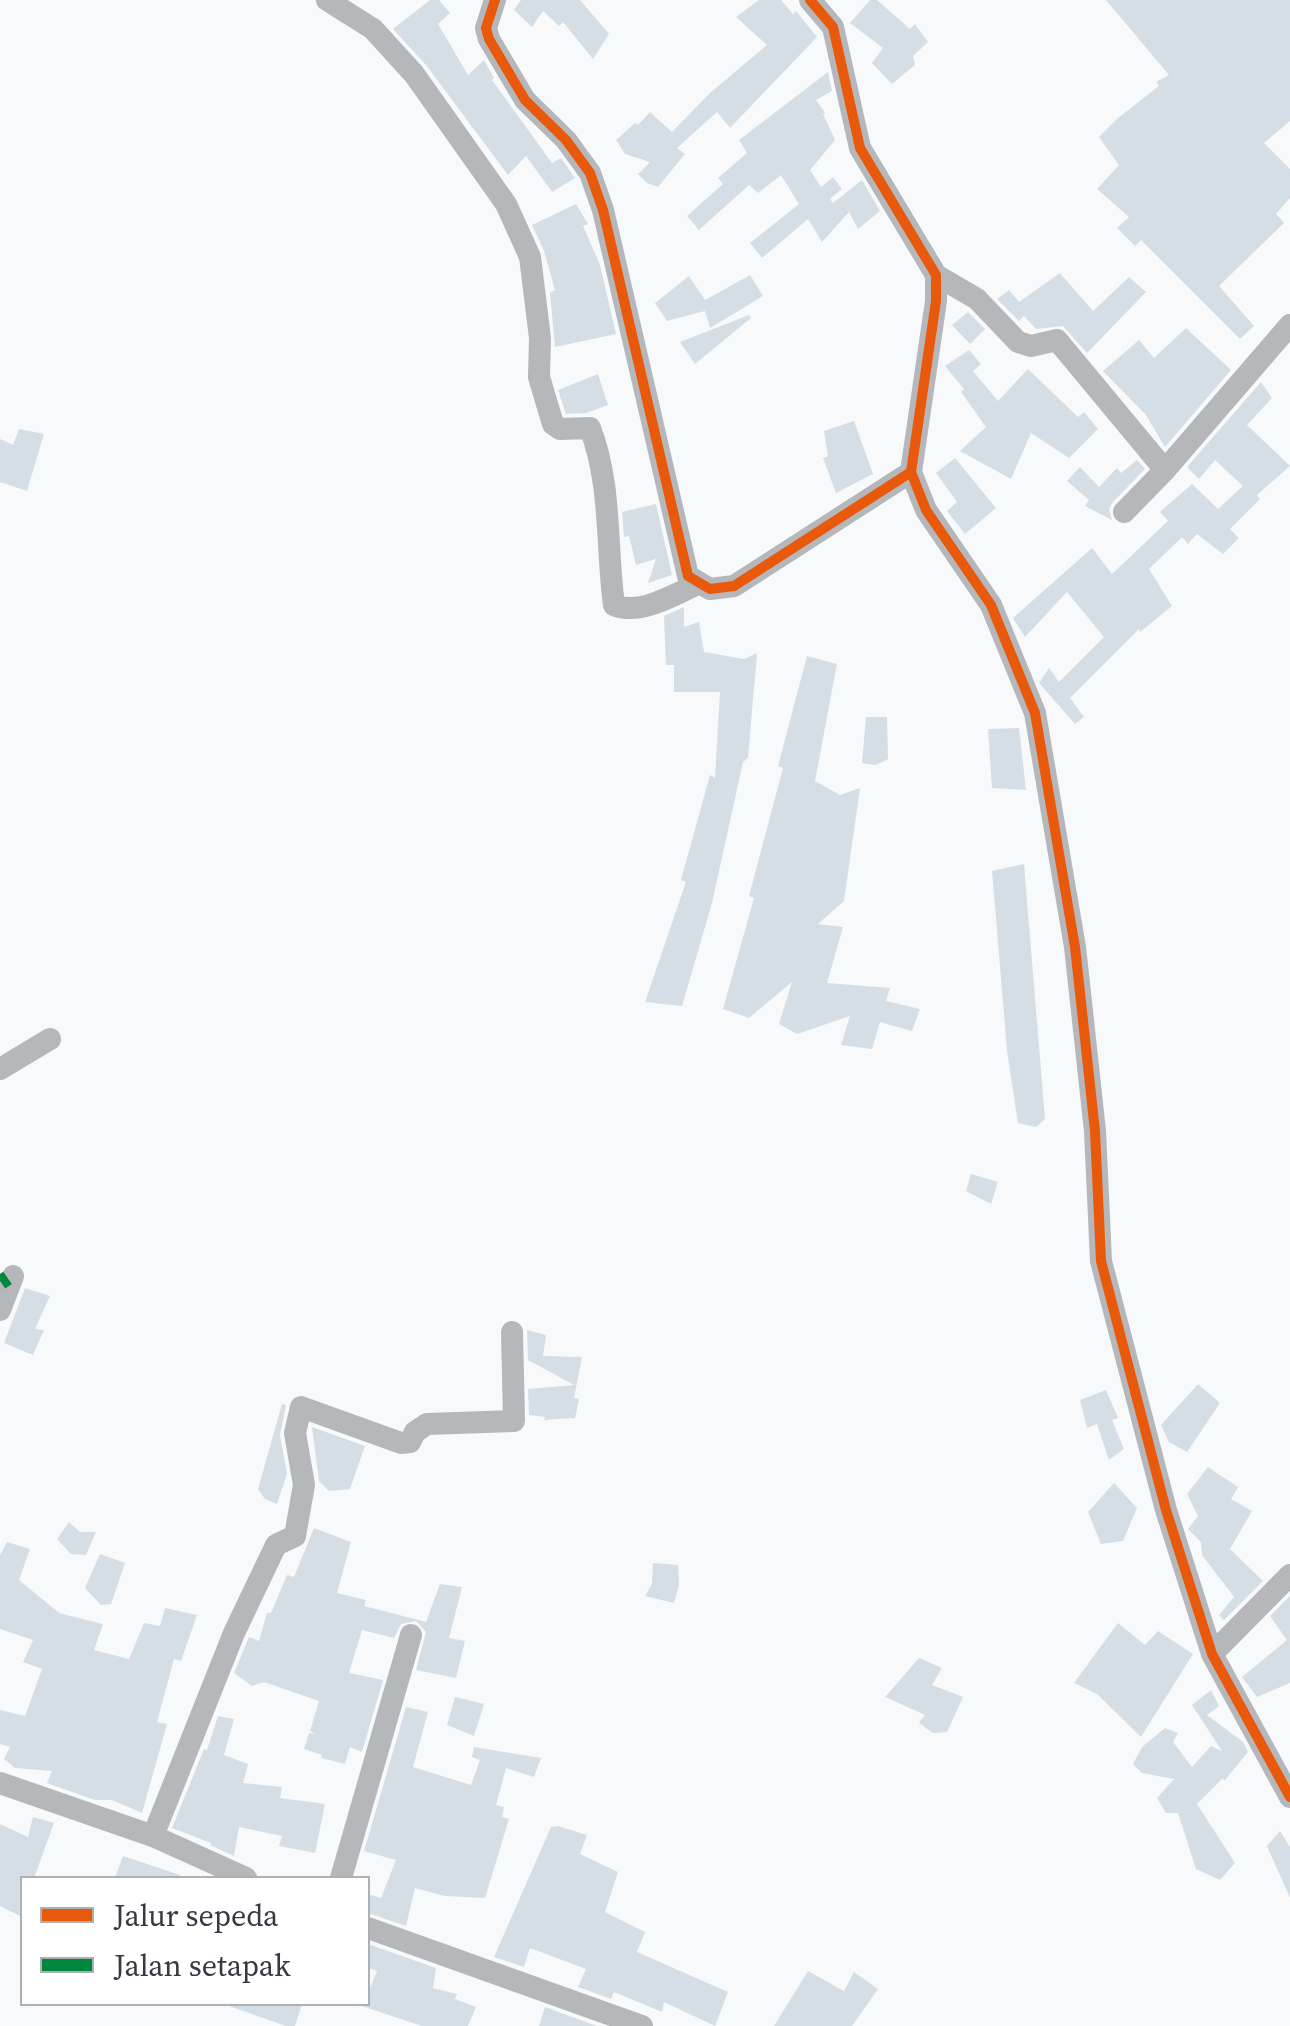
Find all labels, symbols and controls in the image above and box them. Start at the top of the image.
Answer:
legend [20,1876,370,2006]
text: Jalur sepeda [114,1895,278,1936]
text: Jalan setapak [114,1945,291,1986]

